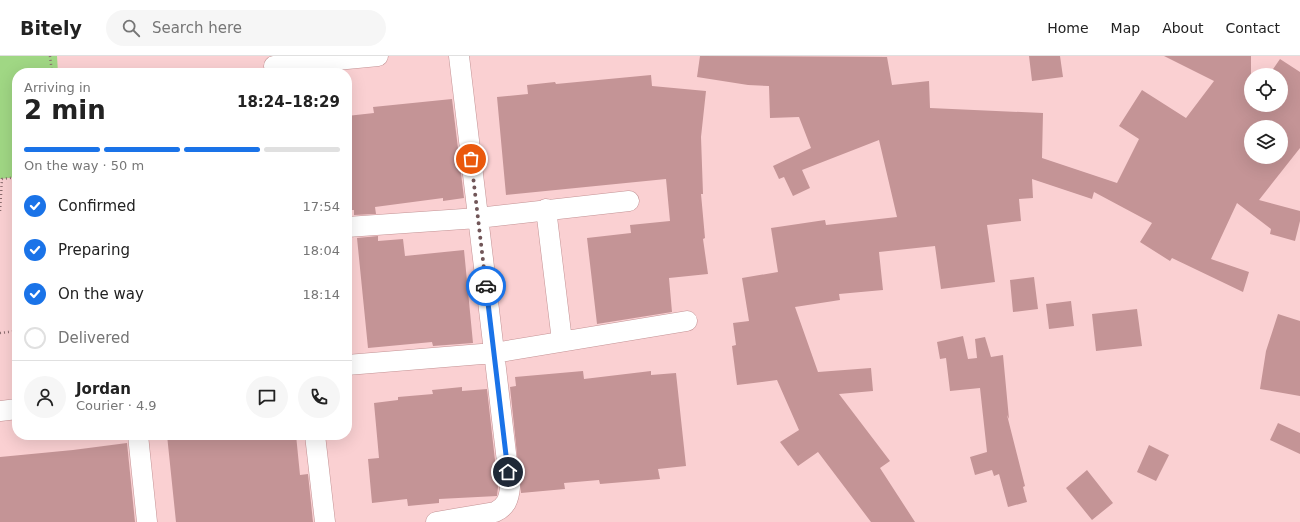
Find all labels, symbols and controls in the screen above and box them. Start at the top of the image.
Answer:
search box [106,10,386,46]
text: Bitely [20,17,82,39]
icon: search [120,17,142,39]
text: Search here [152,19,242,37]
text: Home [1047,20,1089,36]
text: Map [1111,20,1140,36]
text: About [1162,20,1204,36]
text: Contact [1226,20,1280,36]
map controls [1244,68,1288,164]
button: locate [1244,68,1288,112]
text: Arriving in [24,80,91,95]
text: 18:24–18:29 [237,93,340,111]
text: 2 min [24,95,106,125]
button: layers [1244,120,1288,164]
pin [454,142,488,176]
icon: bag [460,148,482,170]
text: On the way · 50 m [24,158,144,173]
icon: check [24,195,46,217]
text: Confirmed [58,197,136,215]
text: 17:54 [303,199,340,214]
icon: check [24,239,46,261]
text: Preparing [58,241,130,259]
text: 18:04 [303,243,340,258]
courier [466,266,506,306]
icon: car [475,275,497,297]
icon: check [24,283,46,305]
text: On the way [58,285,144,303]
text: 18:14 [303,287,340,302]
text: Delivered [58,329,130,347]
button: person [24,376,66,418]
button: chat [246,376,288,418]
button: phone [298,376,340,418]
text: Jordan [76,380,131,398]
text: Courier · 4.9 [76,398,157,413]
pin [491,455,525,489]
icon: home [497,461,519,483]

